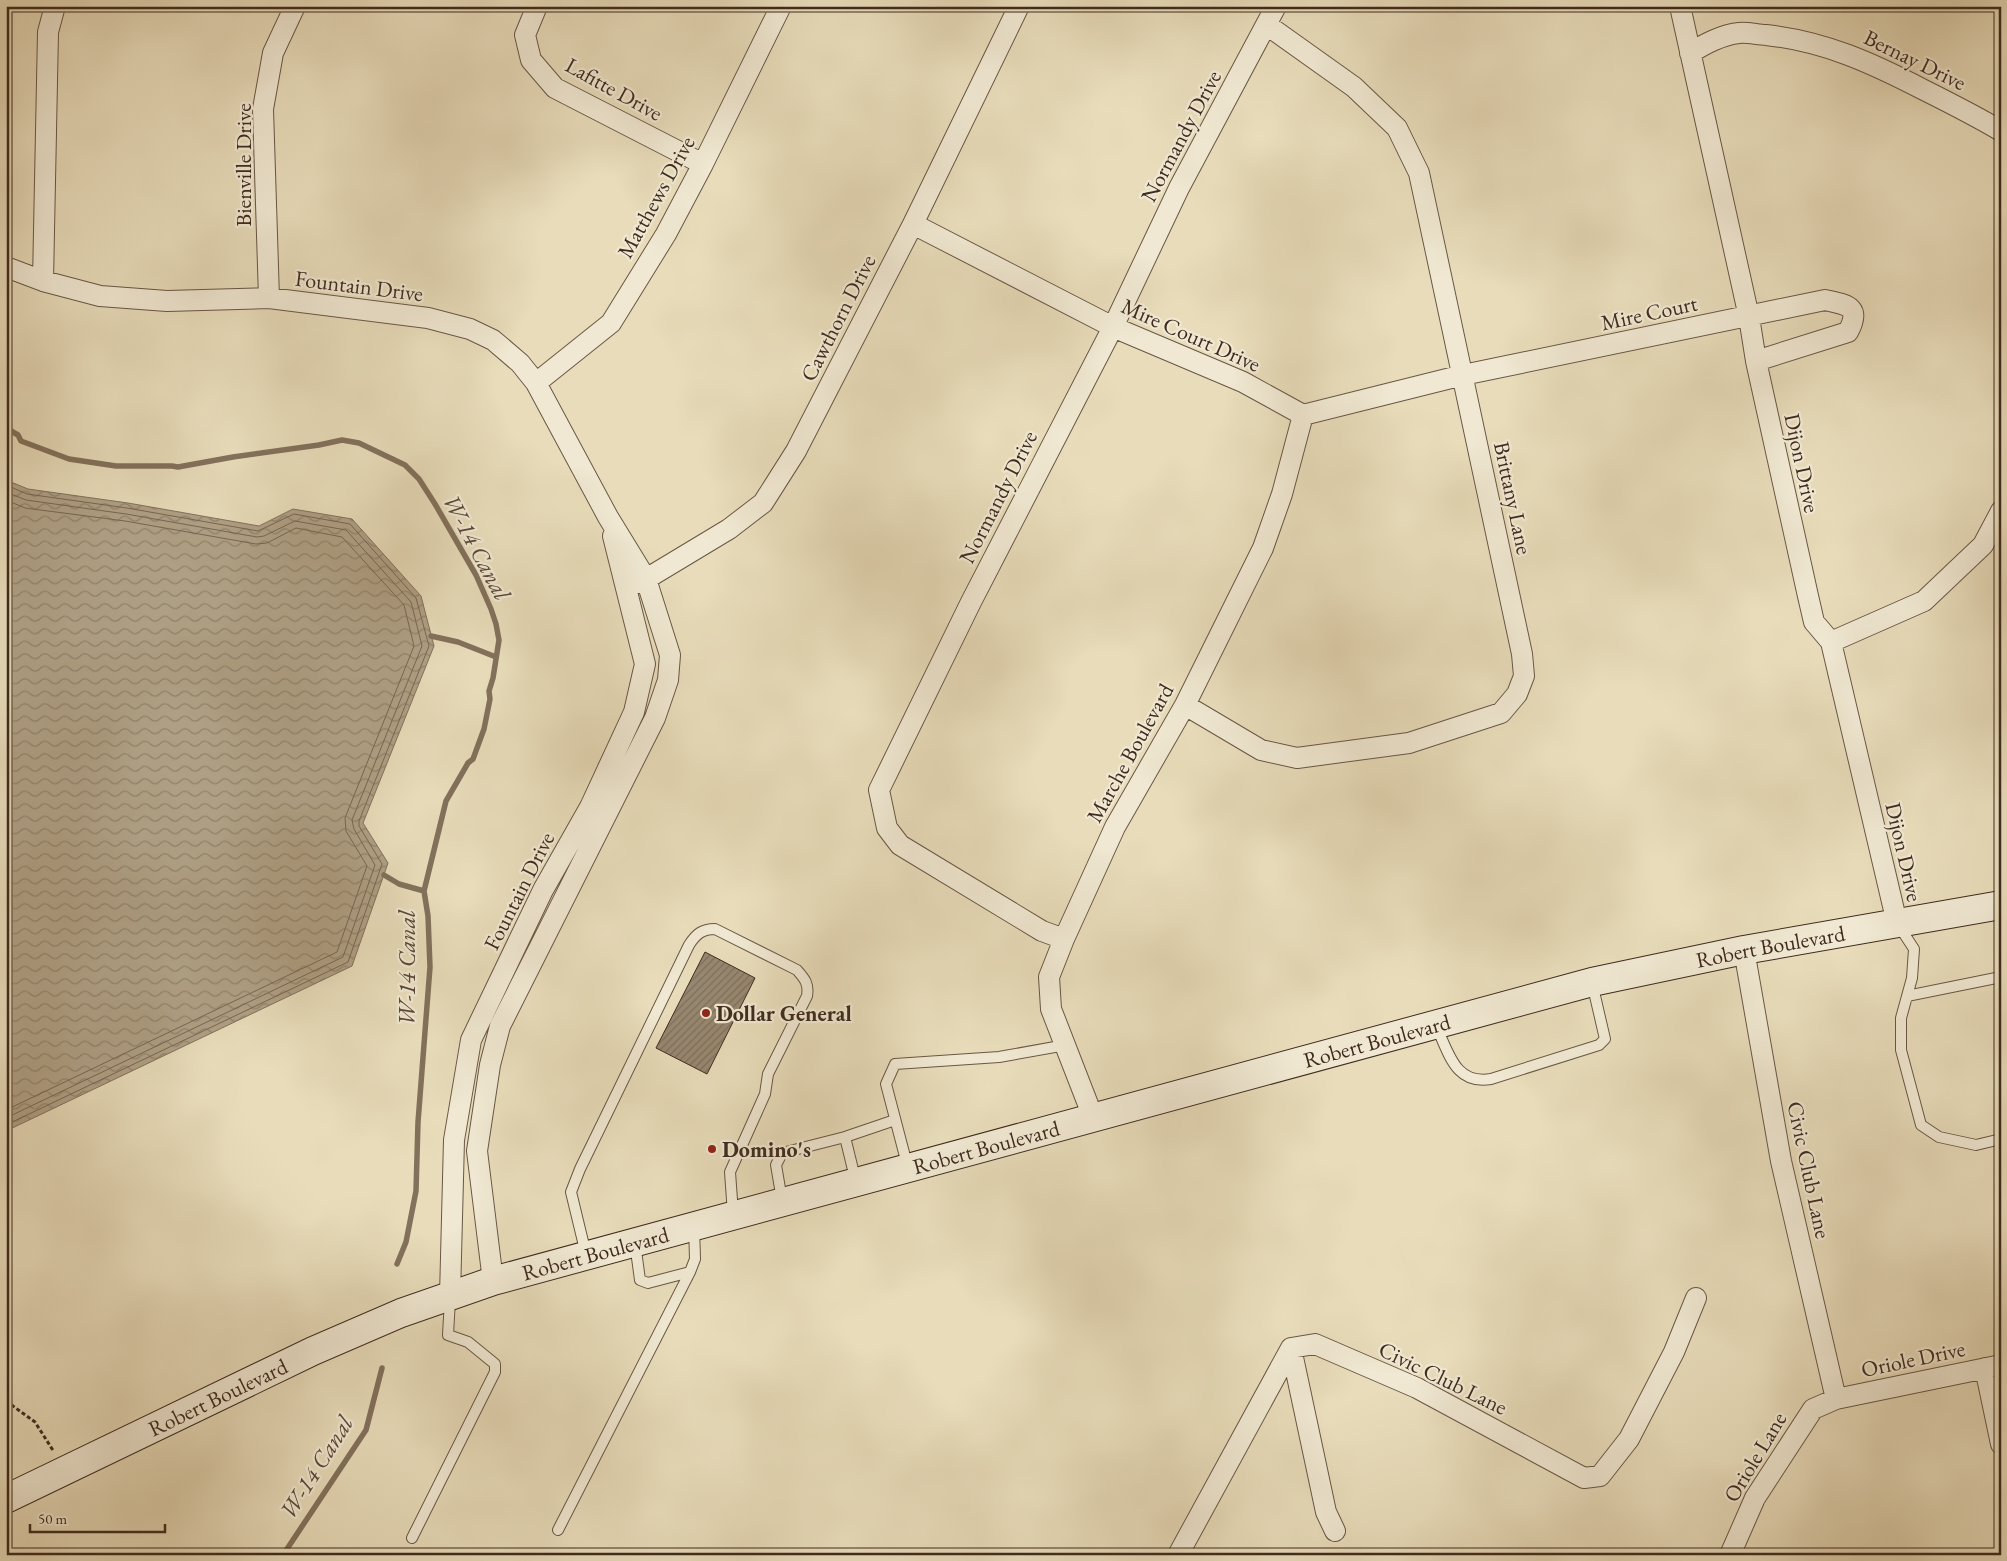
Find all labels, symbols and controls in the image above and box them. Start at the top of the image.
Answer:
street label: Bernay Drive [1859,23,1971,97]
street label: Lafitte Drive [560,50,668,128]
street label: Normandy Drive [1134,65,1228,207]
street label: Bienville Drive [229,103,258,227]
street label: Matthews Drive [610,130,702,263]
street label: Cawthorn Drive [794,249,883,386]
street label: Fountain Drive [293,264,425,308]
street label: Mire Court [1598,289,1700,337]
street label: Mire Court Drive [1117,291,1265,379]
street label: Dijon Drive [1777,411,1827,516]
street label: Normandy Drive [952,425,1044,568]
street label: Brittany Lane [1487,439,1539,558]
water label: W-14 Canal [436,489,518,606]
street label: Marche Boulevard [1080,678,1181,828]
street label: Dijon Drive [1879,800,1930,905]
street label: Fountain Drive [477,827,561,955]
water label: W-14 Canal [391,909,422,1026]
street label: Robert Boulevard [1693,918,1848,974]
place label: Dollar General [716,999,852,1028]
street label: Robert Boulevard [1300,1006,1454,1074]
marker: Dollar General [700,1007,712,1019]
street label: Civic Club Lane [1780,1099,1838,1242]
street label: Robert Boulevard [909,1113,1064,1181]
place label: Domino's [722,1135,811,1164]
marker: Domino's [706,1143,718,1155]
street label: Robert Boulevard [519,1219,673,1287]
street label: Civic Club Lane [1374,1334,1512,1422]
street label: Oriole Drive [1858,1334,1968,1384]
street label: Robert Boulevard [143,1351,293,1443]
street label: Oriole Lane [1717,1406,1793,1507]
water label: W-14 Canal [272,1409,360,1524]
scale bar [30,1501,165,1533]
text: 50 m [38,1509,67,1528]

